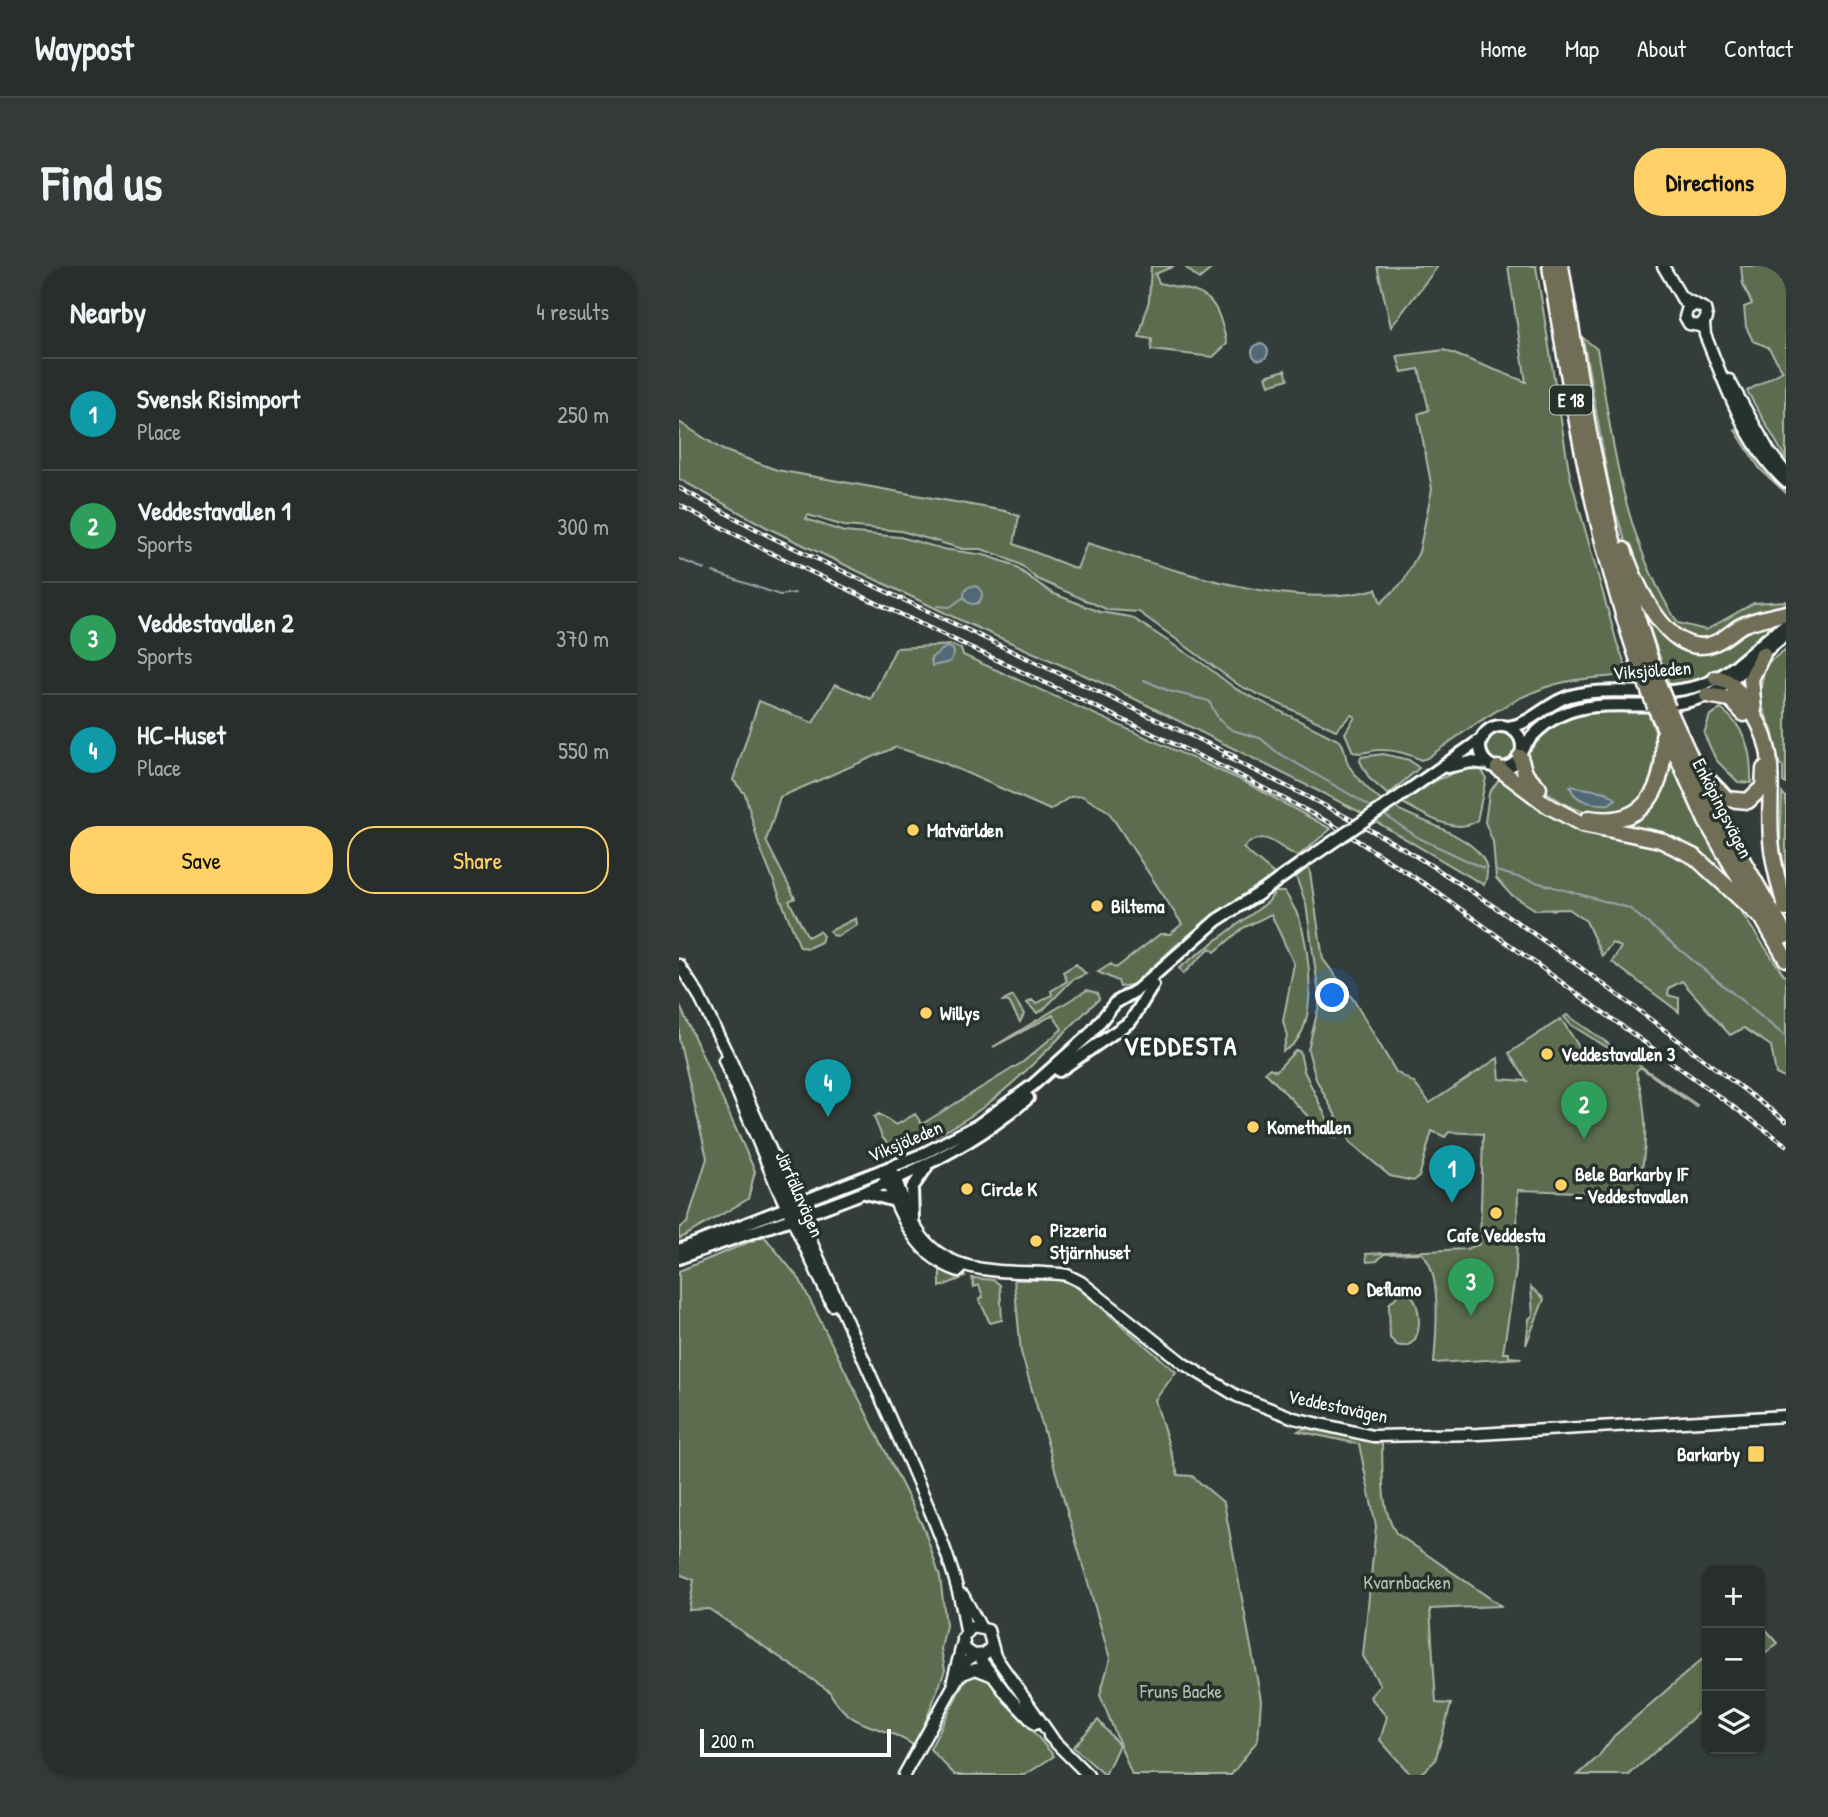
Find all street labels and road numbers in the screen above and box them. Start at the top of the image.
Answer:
road number: E 18 [1550,385,1592,414]
street label: Viksjöleden [1612,654,1692,686]
street label: Enköpingsvägen [1687,754,1759,862]
street label: Viksjöleden [864,1114,946,1168]
street label: Järfällavägen [770,1147,830,1241]
street label: Veddestavägen [1286,1383,1390,1429]

